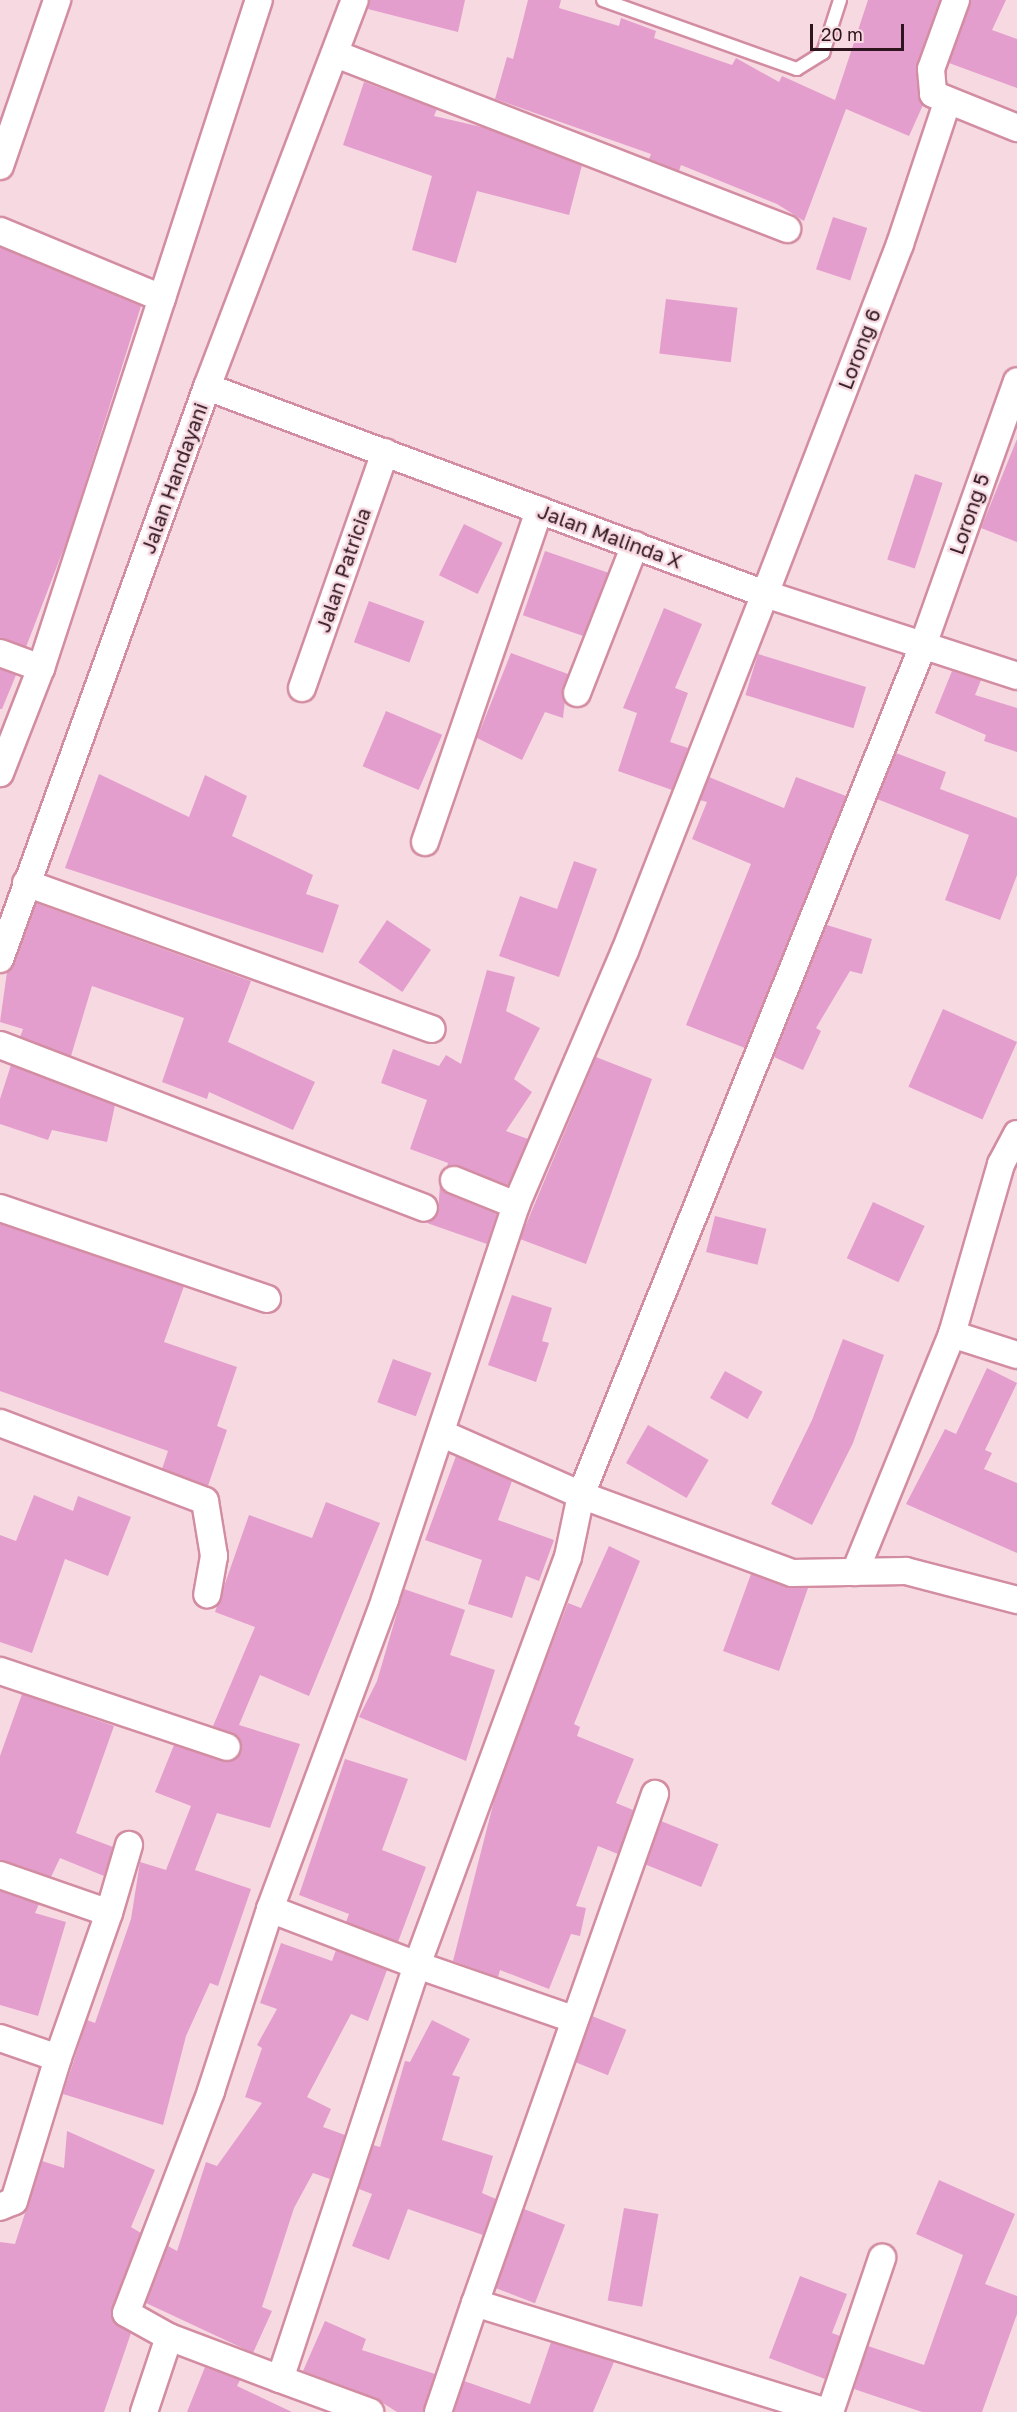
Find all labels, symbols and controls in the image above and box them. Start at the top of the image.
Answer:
scale bar [813,12,908,50]
text: 20 m [821,23,863,45]
street label: Lorong 6 [833,305,885,393]
street label: Jalan Handayani [136,399,212,557]
street label: Lorong 5 [944,470,994,558]
street label: Jalan Malinda X [535,499,685,573]
street label: Jalan Patricia [310,505,376,635]

